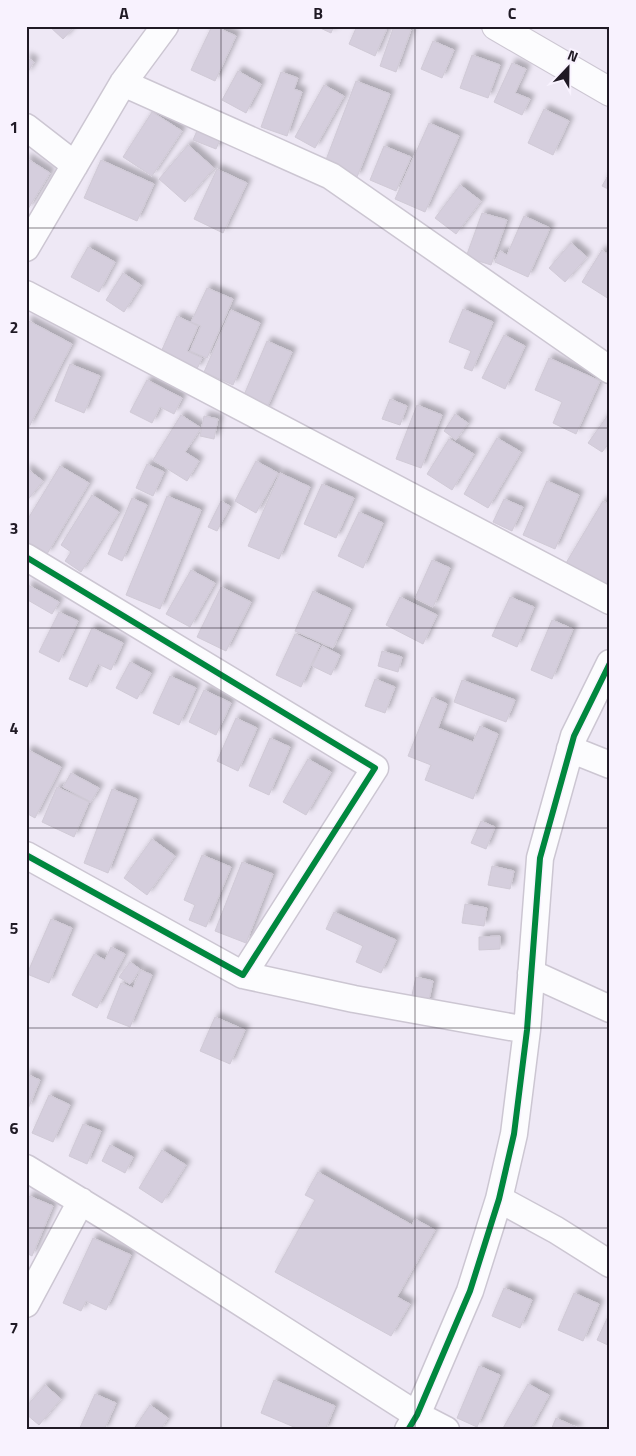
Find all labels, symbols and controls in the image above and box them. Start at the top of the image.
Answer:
text: A [119,1,129,25]
text: B [313,1,323,25]
text: C [508,1,517,25]
north arrow [544,42,594,92]
text: N [565,44,581,67]
text: 1 [10,115,18,139]
text: 2 [10,315,18,339]
text: 3 [10,516,18,540]
text: 4 [10,716,19,740]
text: 5 [10,916,19,940]
text: 6 [10,1116,19,1140]
text: 7 [10,1316,18,1340]

